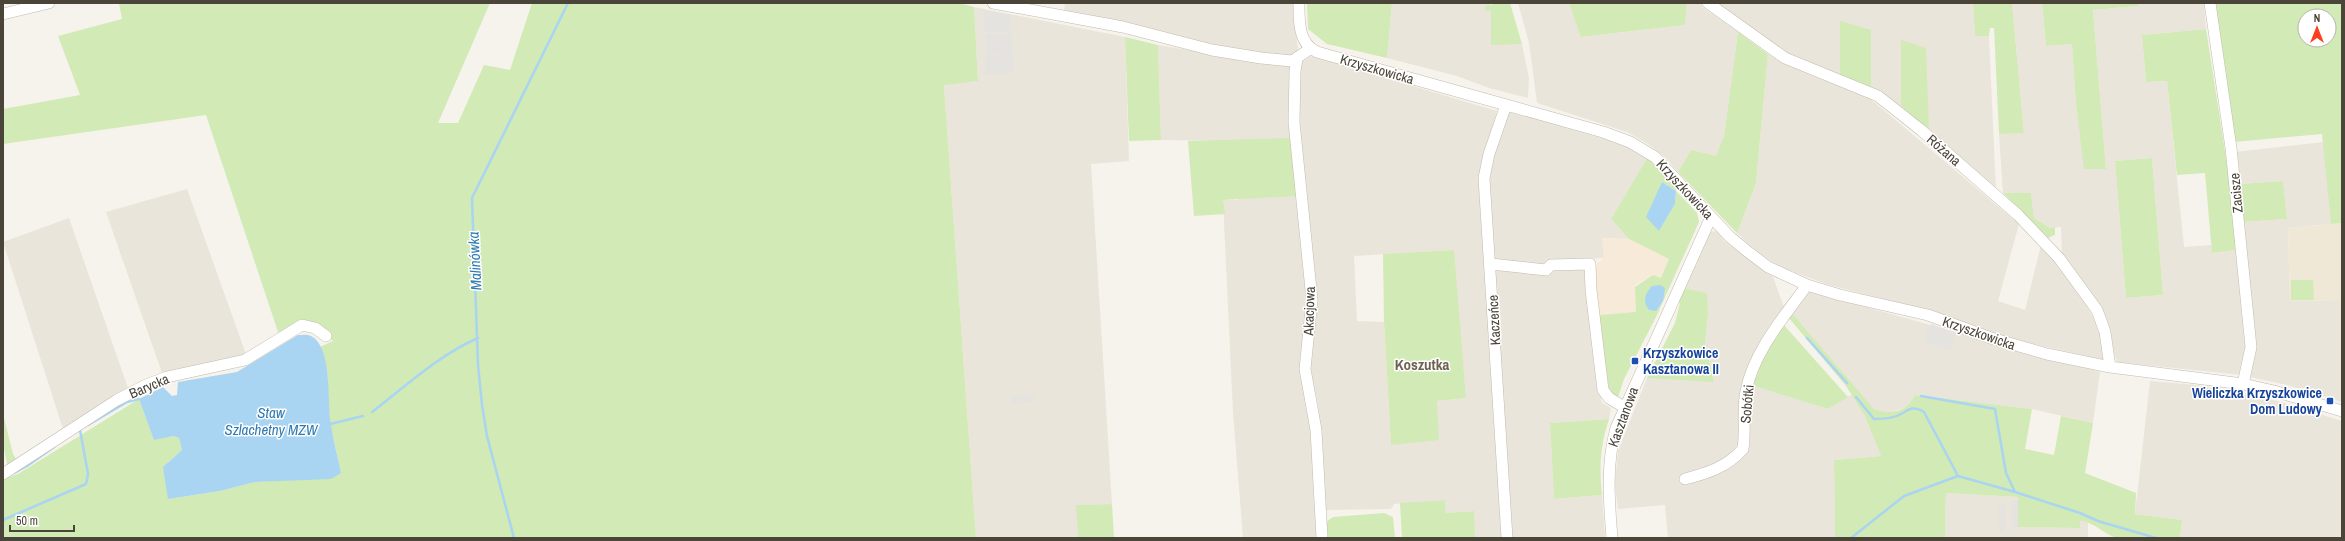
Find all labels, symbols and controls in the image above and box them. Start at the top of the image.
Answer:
north arrow [2297,8,2337,48]
text: N [2314,11,2320,25]
street label: Krzyszkowicka [1338,50,1417,88]
street label: Różana [1923,130,1965,170]
street label: Krzyszkowicka [1653,155,1718,223]
street label: Zacisze [2225,172,2247,214]
water label: Malinówka [462,231,487,291]
street label: Akacjowa [1299,286,1319,337]
street label: Kaczeńce [1484,294,1504,346]
street label: Krzyszkowicka [1940,312,2018,354]
place label: Krzyszkowice Kasztanowa II [1643,344,1719,378]
district label: Koszutka [1395,354,1449,375]
marker: Krzyszkowice Kasztanowa II [1630,356,1640,366]
street label: Barycka [126,369,172,402]
street label: Kasztanowa [1604,384,1642,449]
street label: Sobótki [1736,384,1758,424]
place label: Wieliczka Krzyszkowice Dom Ludowy [2192,384,2323,418]
marker: Wieliczka Krzyszkowice Dom Ludowy [2325,396,2335,406]
water label: Staw Szlachetny MZW [225,402,319,440]
scale bar [10,507,74,533]
text: 50 m [16,513,38,529]

